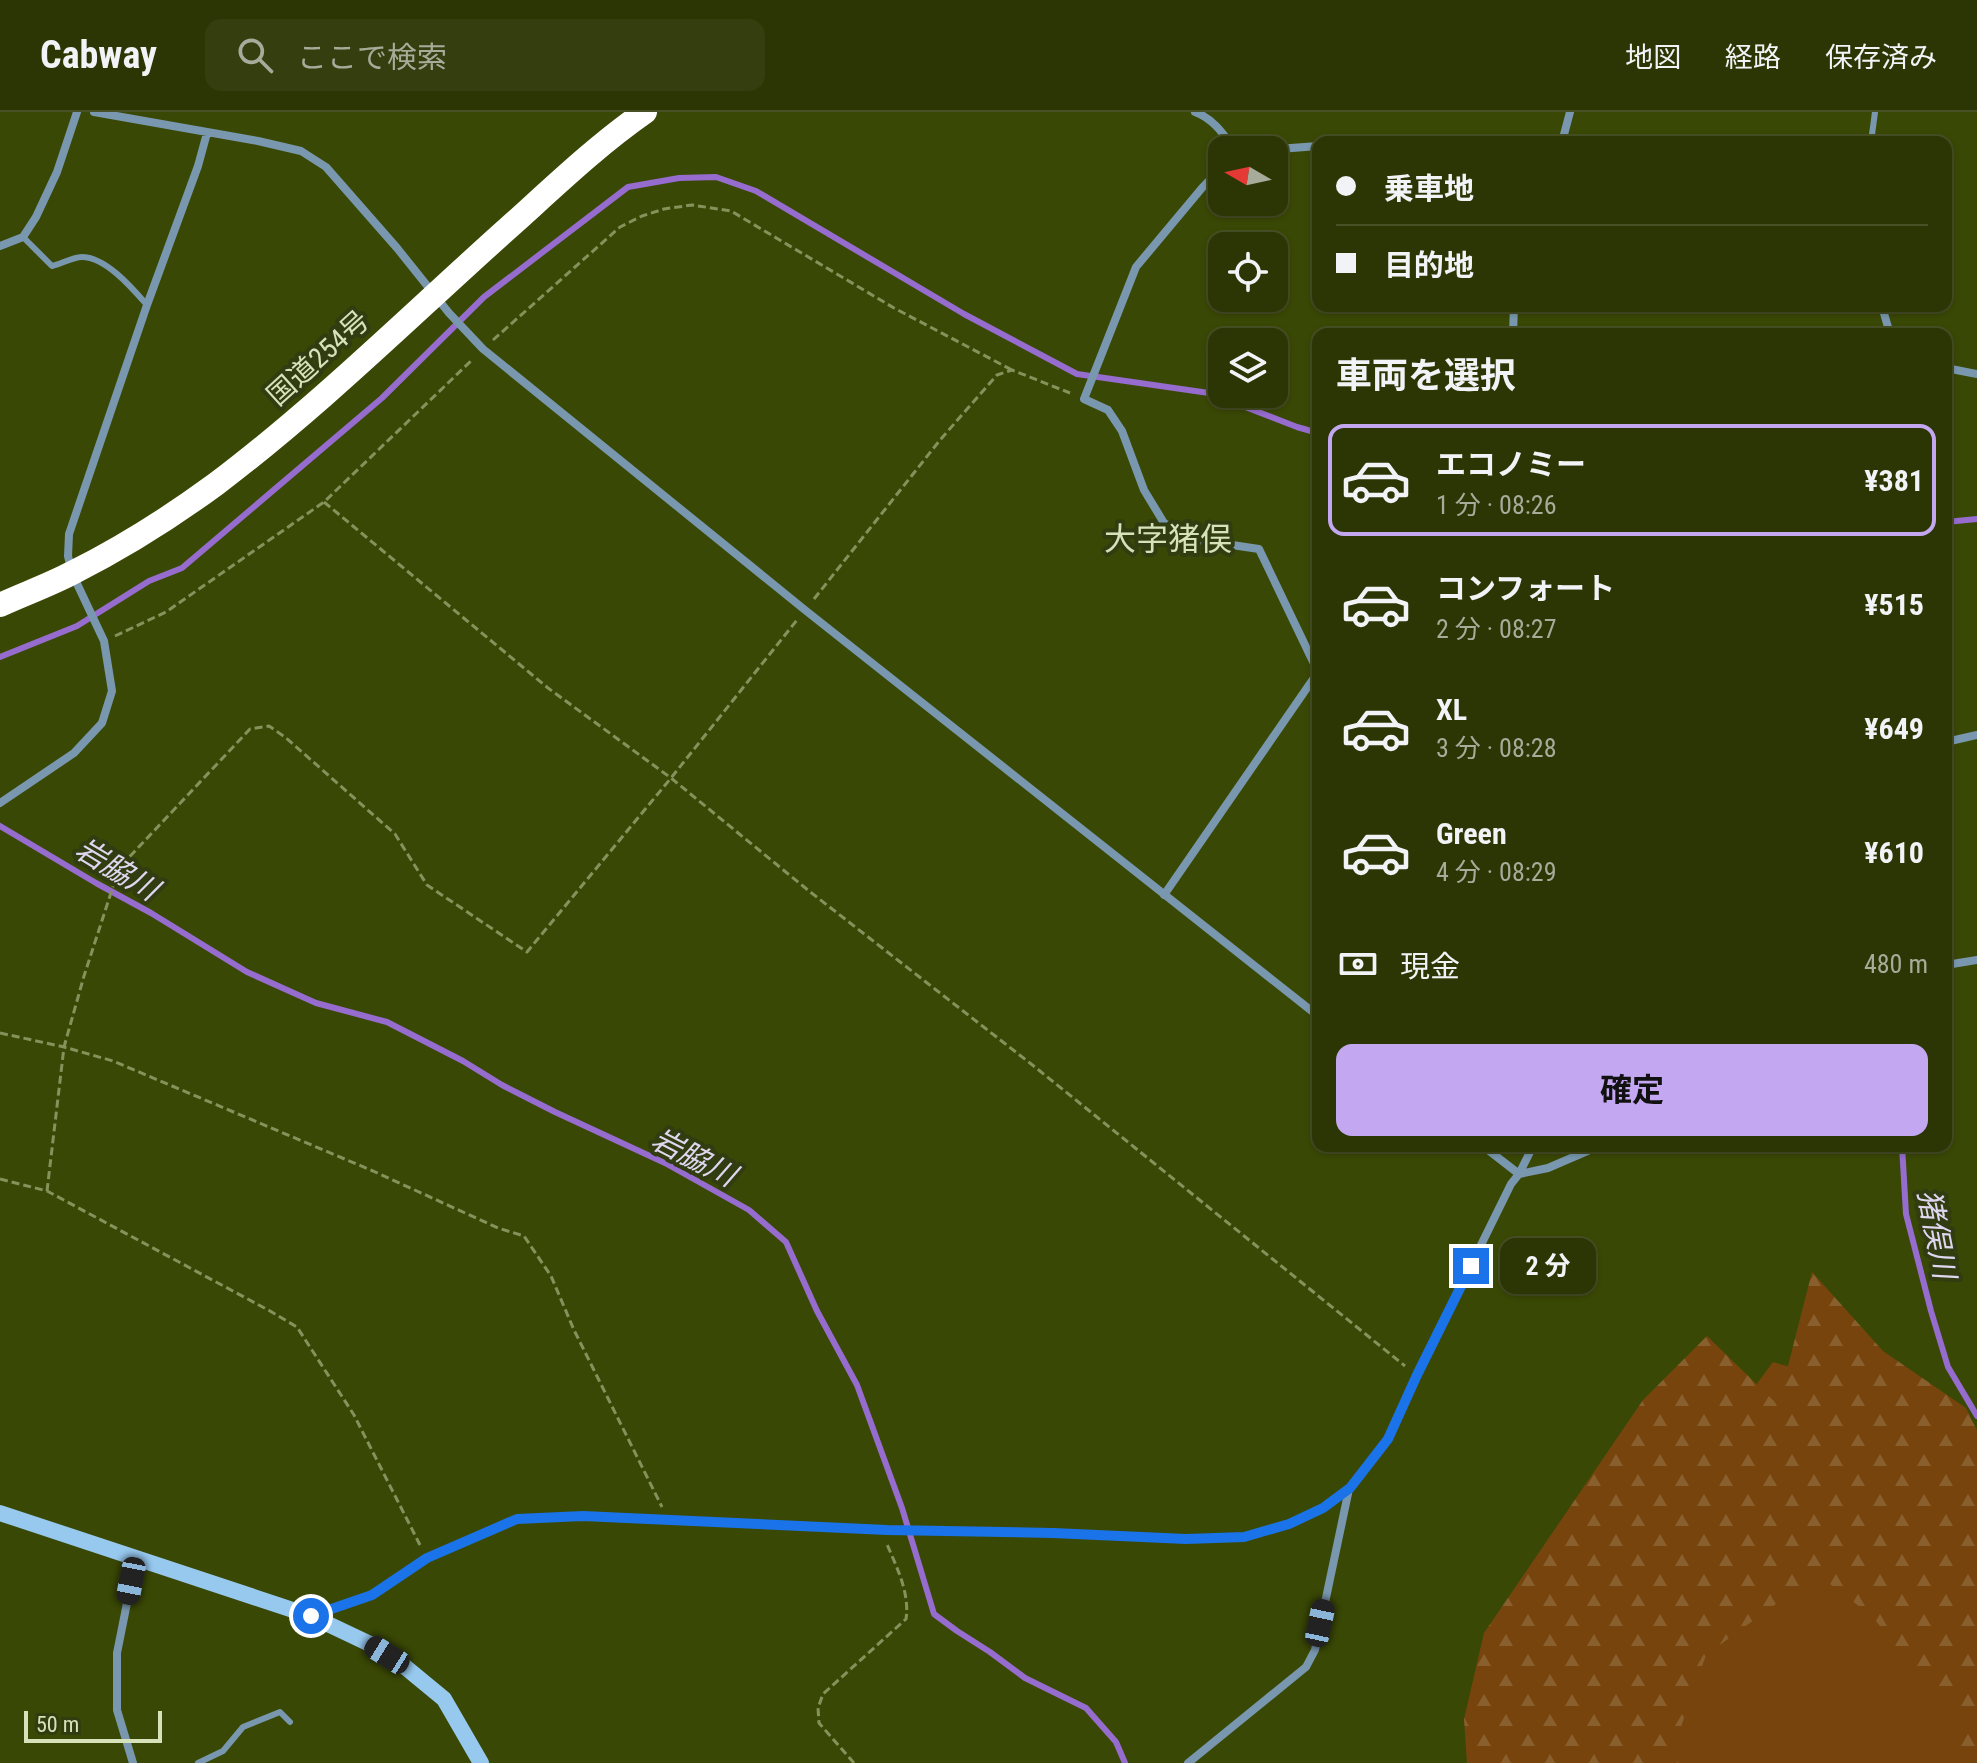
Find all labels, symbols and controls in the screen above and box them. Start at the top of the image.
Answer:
search box [205,19,765,91]
text: Cabway [40,33,157,77]
icon: search [233,33,277,77]
text: ここで検索 [297,40,447,75]
text: 地図 [1625,41,1681,74]
text: 経路 [1725,41,1781,74]
text: 保存済み [1825,41,1937,74]
north arrow [1208,136,1288,216]
map controls [1208,136,1288,408]
text: 乗車地 [1384,171,1474,206]
button: locate [1208,232,1288,312]
text: 目的地 [1384,248,1474,283]
street label: 国道254号 [260,304,376,412]
button: layers [1208,328,1288,408]
text: 車両を選択 [1336,355,1516,397]
icon: car [1340,444,1412,516]
text: エコノミー [1436,447,1586,482]
text: ¥381 [1864,463,1924,498]
text: 1 分 · 08:26 [1436,490,1556,520]
district label: 大字猪俣 [1104,520,1232,558]
icon: car [1340,568,1412,640]
text: コンフォート [1436,571,1615,606]
text: ¥515 [1864,587,1924,622]
text: 2 分 · 08:27 [1436,614,1556,644]
icon: car [1340,692,1412,764]
text: XL [1436,692,1467,727]
text: ¥649 [1864,711,1924,746]
text: 3 分 · 08:28 [1436,733,1556,763]
icon: car [1340,816,1412,888]
text: Green [1436,816,1507,851]
water label: 岩脇川 [69,831,167,909]
text: ¥610 [1864,835,1924,870]
text: 4 分 · 08:29 [1436,857,1556,887]
icon: cash [1336,942,1380,986]
text: 現金 [1400,949,1460,984]
text: 480 m [1864,949,1928,979]
button: 確定 [1336,1044,1928,1136]
water label: 岩脇川 [646,1121,745,1194]
water label: 猪俣川 [1911,1186,1963,1284]
callout: 2 分 [1499,1238,1595,1294]
route end [1453,1248,1489,1284]
text: 2 分 [1525,1251,1571,1281]
car [115,1555,147,1607]
car [1303,1597,1337,1649]
route start [293,1598,329,1634]
car [360,1632,414,1678]
scale bar [24,1707,162,1743]
text: 50 m [36,1712,79,1737]

